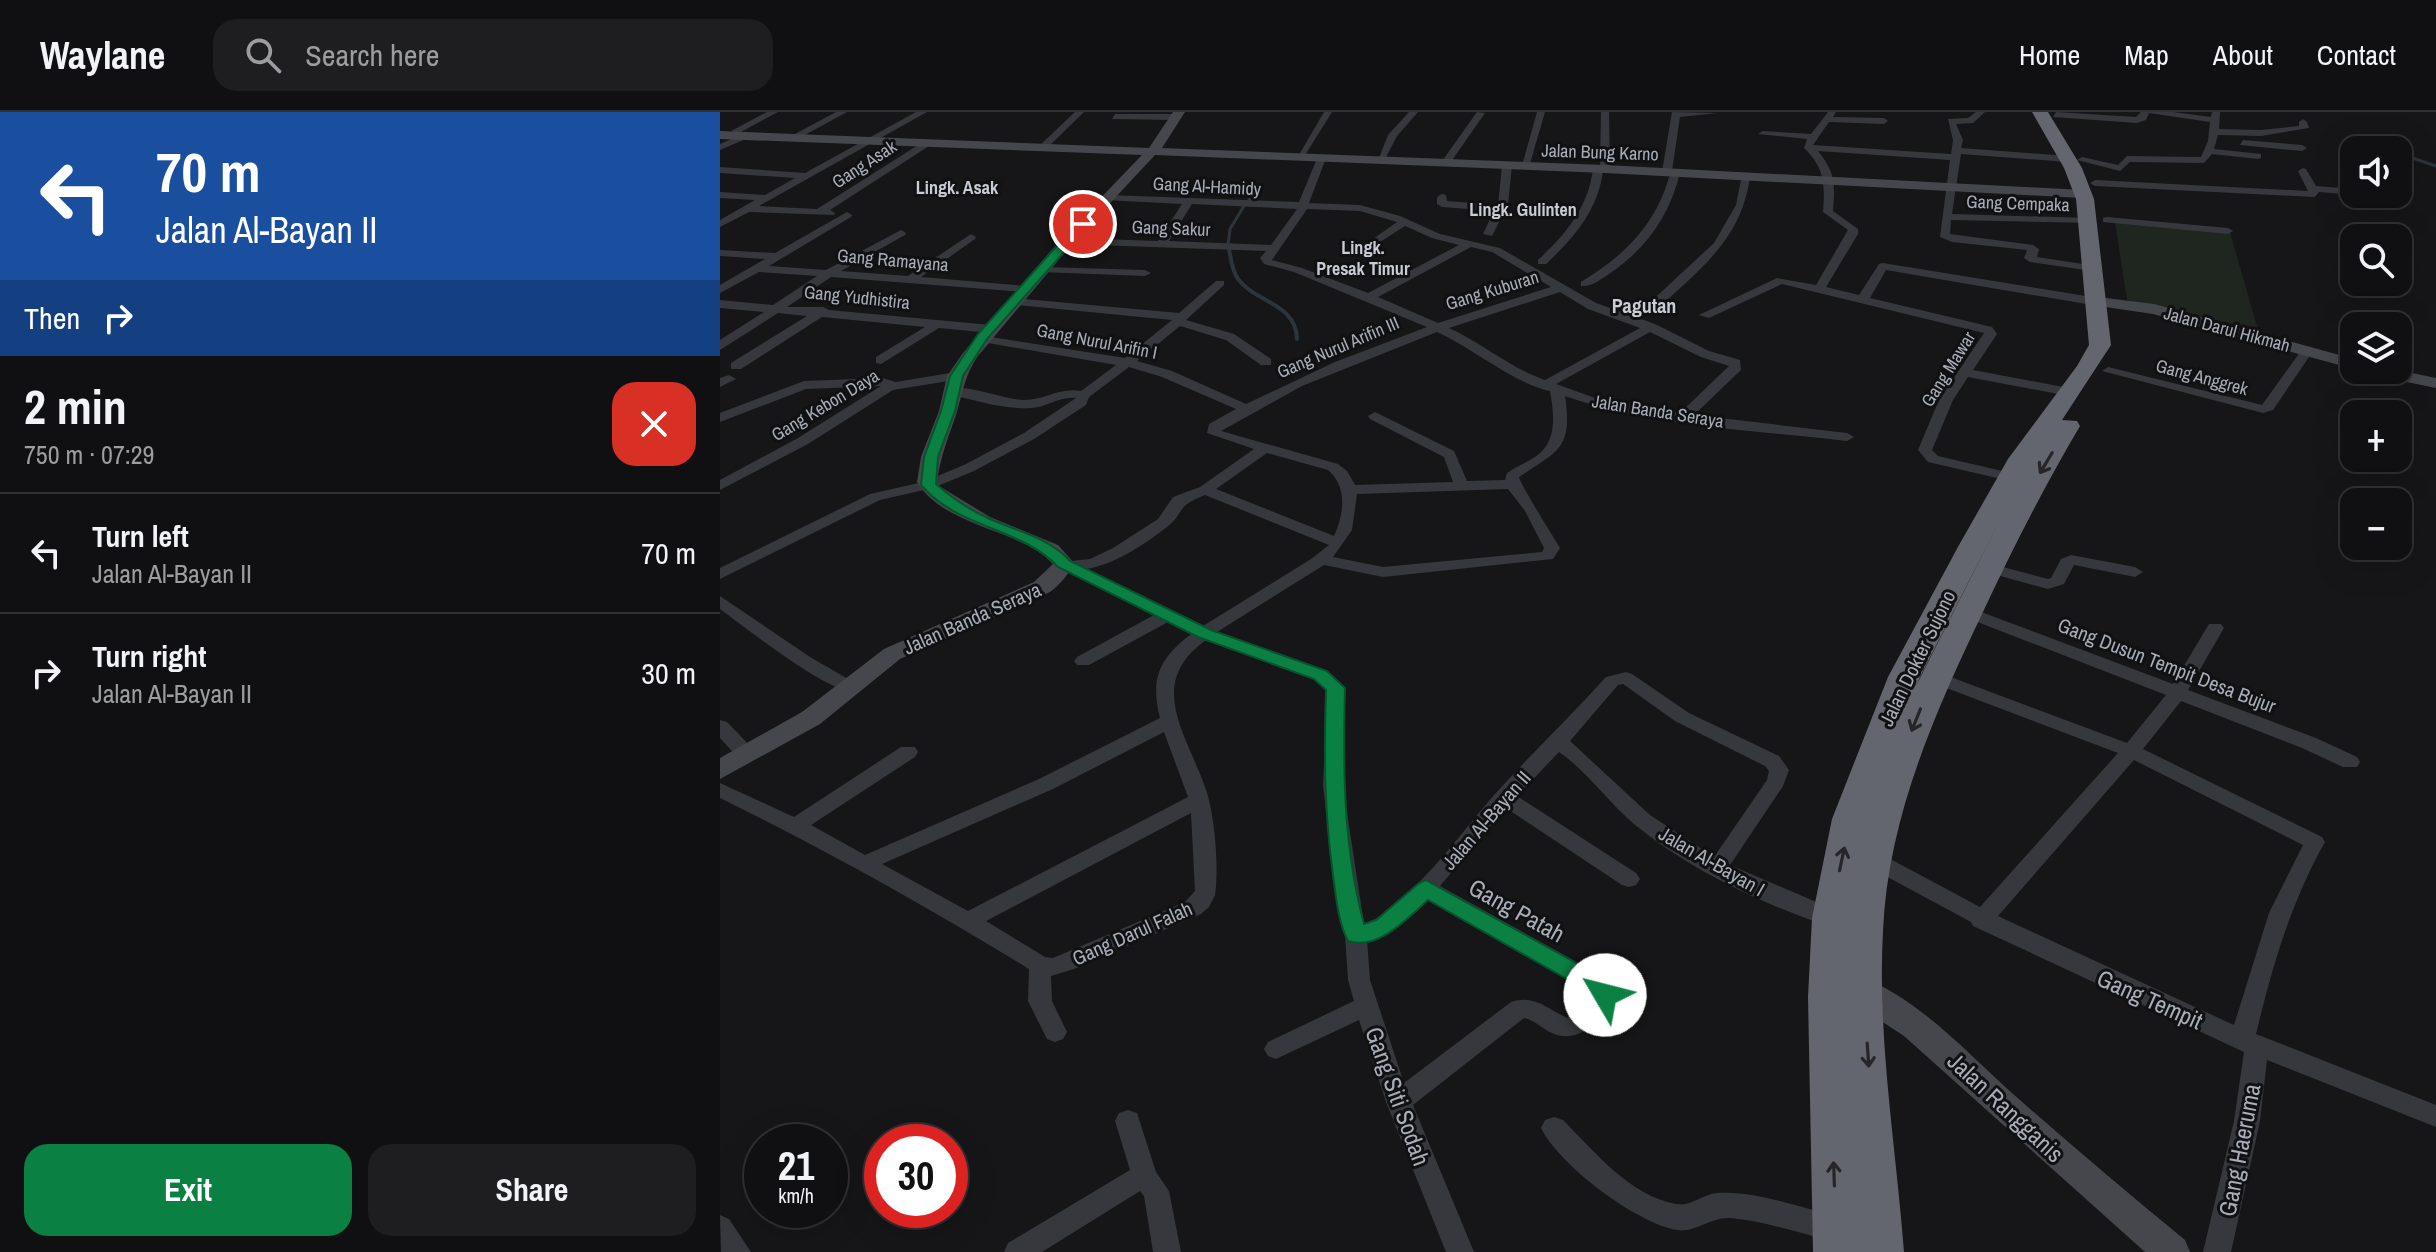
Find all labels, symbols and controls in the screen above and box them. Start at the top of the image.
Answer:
search box [213,19,773,91]
text: Waylane [40,30,165,81]
icon: search [241,33,285,77]
text: Search here [305,35,439,75]
text: Home [2019,36,2080,74]
text: Map [2124,36,2169,74]
text: About [2213,36,2273,74]
text: Contact [2317,36,2396,74]
text: 70 m [156,134,261,209]
street label: Gang Asak [827,134,902,194]
map controls [2340,136,2412,560]
button: sound [2340,136,2412,208]
street label: Jalan Bung Karno [1541,137,1659,167]
icon: left [24,144,128,248]
street label: Gang Al-Hamidy [1152,171,1262,201]
district label: Lingk. Asak [916,175,999,200]
street label: Gang Cempaka [1966,189,2070,217]
pin [1049,190,1117,258]
district label: Lingk. Gulinten [1469,197,1577,222]
icon: arrive [1061,202,1105,246]
text: Jalan Al-Bayan II [156,206,378,254]
street label: Gang Sakur [1131,214,1211,242]
button: search [2340,224,2412,296]
district label: Lingk. Presak Timur [1316,235,1410,281]
street label: Gang Ramayana [836,243,950,277]
street label: Gang Kuburan [1442,264,1542,316]
street label: Gang Yudhistira [803,279,911,315]
district label: Pagutan [1612,292,1676,319]
icon: right [96,296,140,340]
text: Then [24,298,80,338]
street label: Jalan Darul Hikmah [2161,300,2293,358]
street label: Gang Nurul Arifin III [1273,310,1403,384]
button: layers [2340,312,2412,384]
street label: Gang Nurul Arifin I [1035,317,1159,365]
street label: Gang Mawar [1915,326,1981,411]
street label: Gang Anggrek [2153,353,2251,401]
street label: Gang Kebon Daya [767,363,883,447]
text: 2 min [24,374,127,439]
button: close [612,382,696,466]
street label: Jalan Banda Seraya [1590,388,1726,434]
button: + [2340,400,2412,472]
text: 750 m · 07:29 [24,437,154,472]
one-way arrow [2038,450,2053,474]
button: − [2340,488,2412,560]
text: Turn left [92,516,189,556]
icon: left [24,531,68,575]
text: 70 m [641,533,696,573]
text: Jalan Al-Bayan II [92,556,252,591]
street label: Jalan Banda Seraya [899,576,1045,660]
street label: Jalan Dokter Sujono [1872,586,1962,730]
street label: Gang Dusun Tempit Desa Bujur [2054,611,2280,719]
text: Turn right [92,636,206,676]
icon: right [24,651,68,695]
text: 30 m [641,653,696,693]
text: Jalan Al-Bayan II [92,676,252,711]
one-way arrow [1908,707,1923,731]
street label: Jalan Al-Bayan II [1435,765,1537,875]
street label: Jalan Al-Bayan I [1654,820,1770,902]
one-way arrow [1835,847,1850,873]
street label: Gang Patah [1463,871,1571,949]
street label: Gang Darul Falah [1068,895,1196,971]
position arrow [1563,953,1647,1037]
street label: Gang Tempit [2092,962,2208,1037]
street label: Gang Siti Sodah [1358,1022,1438,1170]
one-way arrow [1860,1041,1875,1068]
street label: Jalan Rangganis [1941,1045,2071,1169]
street label: Gang Haeruma [2210,1081,2268,1219]
speed limit sign: 30 [864,1124,968,1228]
text: 21 [778,1139,814,1192]
button: Exit [24,1144,352,1236]
button: Share [368,1144,696,1236]
one-way arrow [1826,1161,1841,1188]
text: km/h [778,1182,814,1209]

